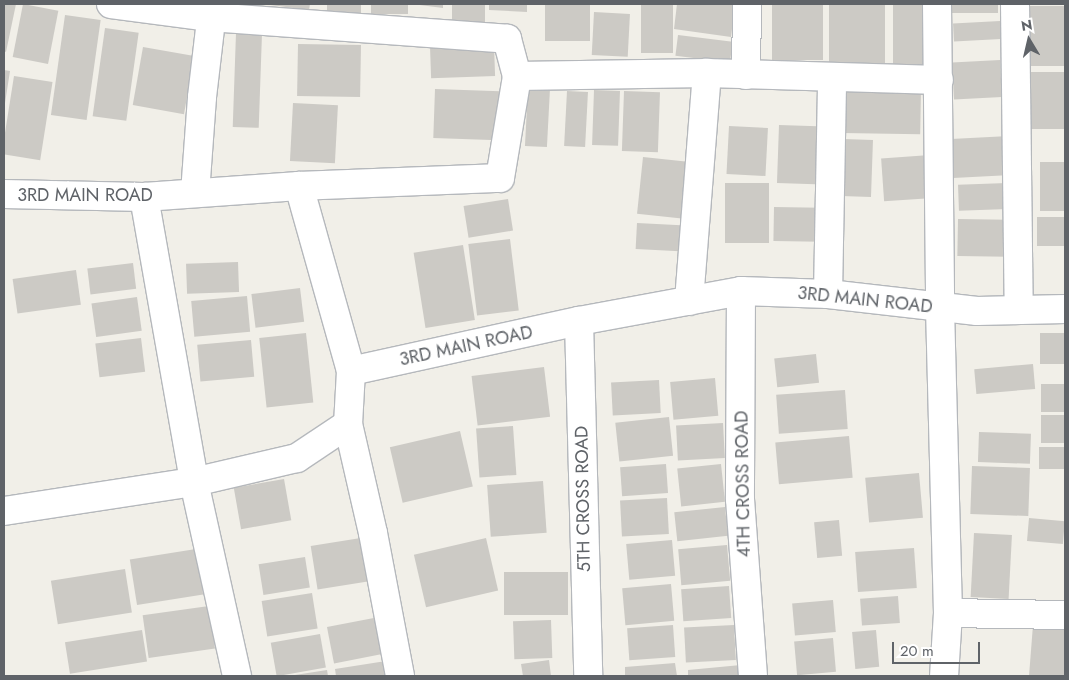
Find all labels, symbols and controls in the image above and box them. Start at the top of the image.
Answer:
text: N [1020,14,1034,36]
north arrow [1004,15,1054,65]
street label: 3RD MAIN ROAD [17,184,153,206]
street label: 3RD MAIN ROAD [796,282,934,318]
street label: 3RD MAIN ROAD [397,321,535,371]
street label: 4TH CROSS ROAD [731,410,755,558]
street label: 5TH CROSS ROAD [571,426,595,572]
scale bar [894,632,982,664]
text: 20 m [900,640,934,662]

